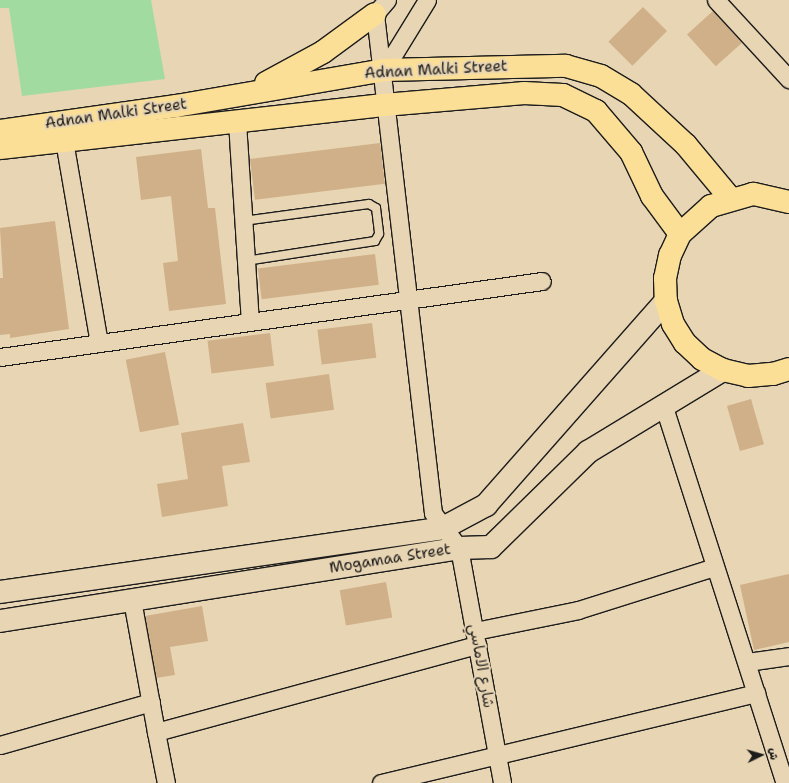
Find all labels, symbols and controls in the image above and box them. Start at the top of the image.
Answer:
street label: Adnan Malki Street [364,57,508,83]
street label: Adnan Malki Street [44,95,188,133]
street label: Mogamaa Street [328,541,452,577]
street label: شارع الاماسي [465,622,497,710]
north arrow [741,735,781,775]
text: ش [765,747,781,761]

